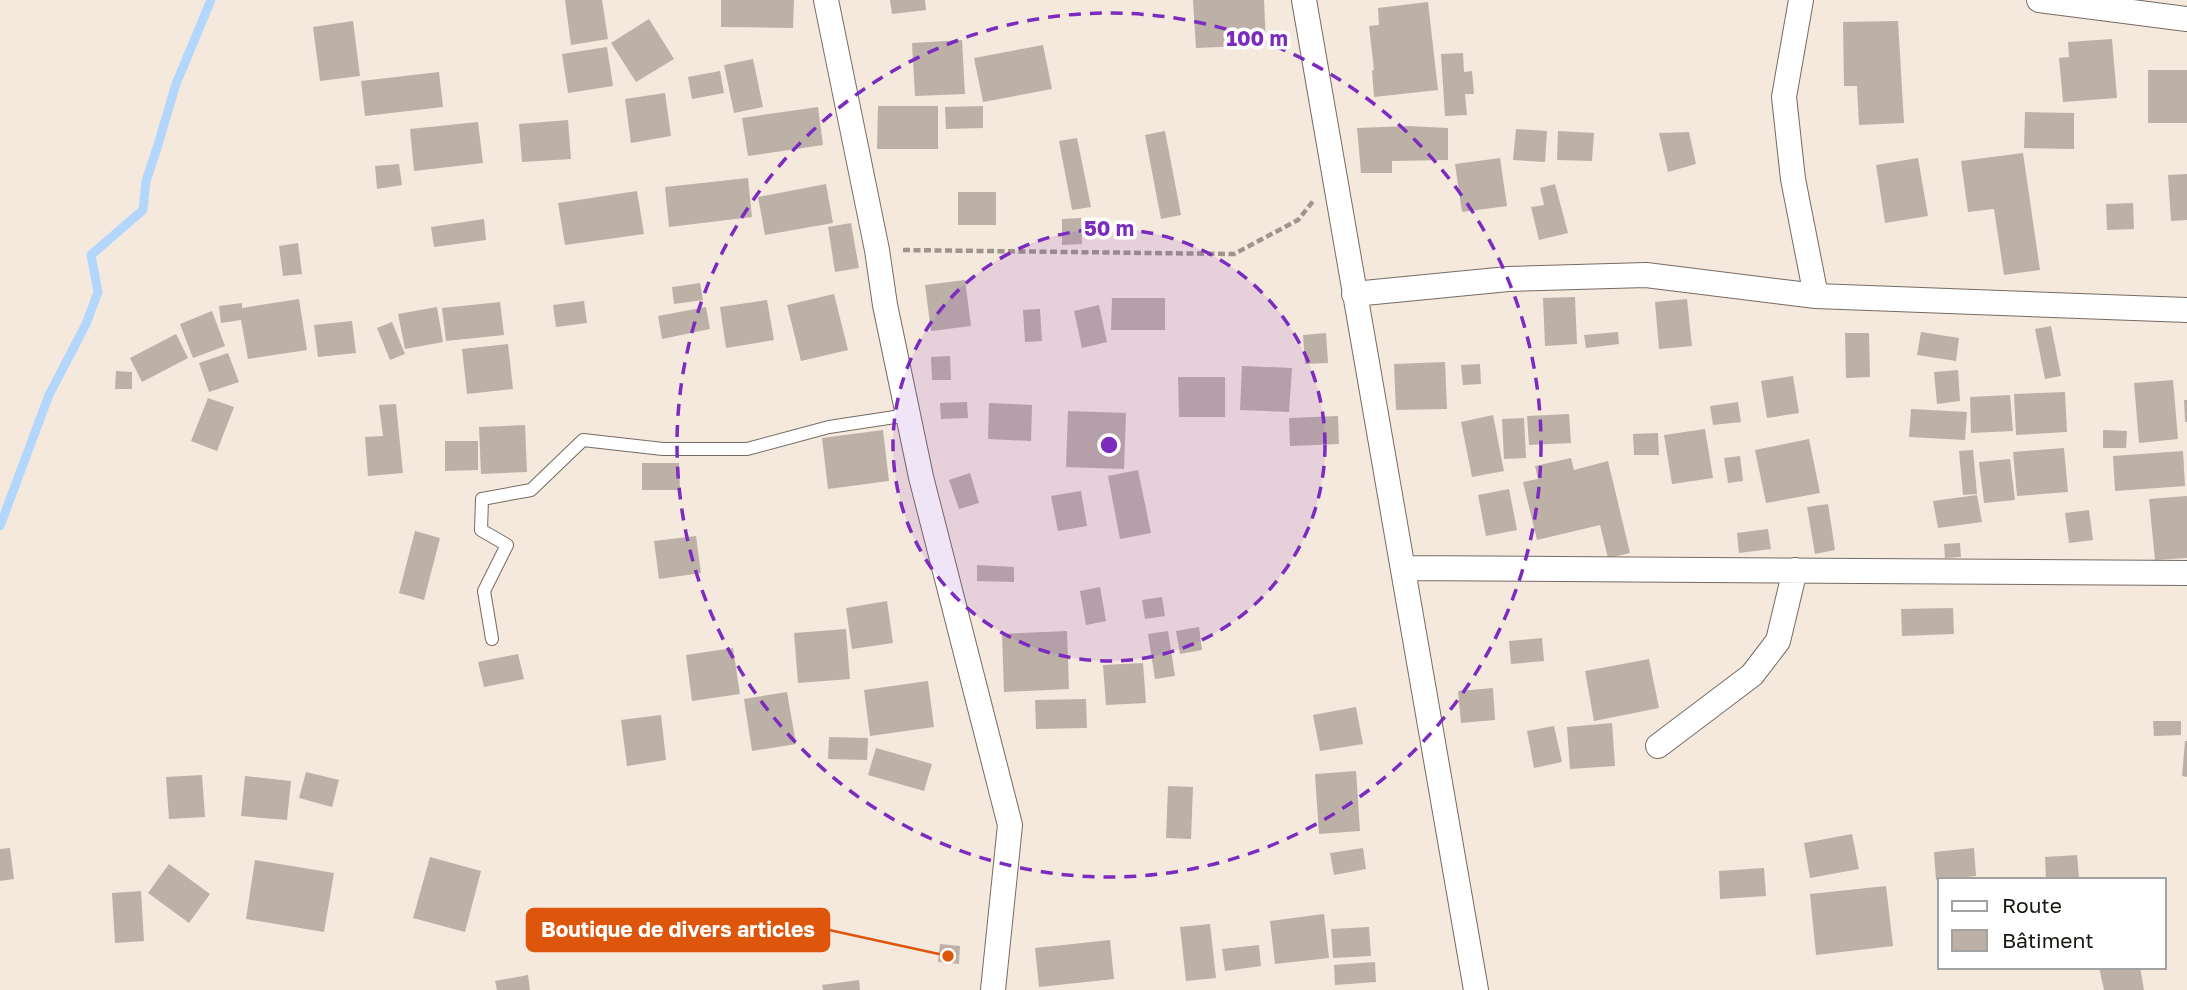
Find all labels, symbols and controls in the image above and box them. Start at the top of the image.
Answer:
text: 100 m [1226,25,1288,51]
text: 50 m [1084,215,1134,241]
centre of rings [1097,433,1121,457]
legend [1938,878,2166,969]
text: Route [2002,892,2062,918]
callout: Boutique de divers articles [527,909,829,951]
text: Boutique de divers articles [541,916,815,942]
text: Bâtiment [2002,927,2094,953]

